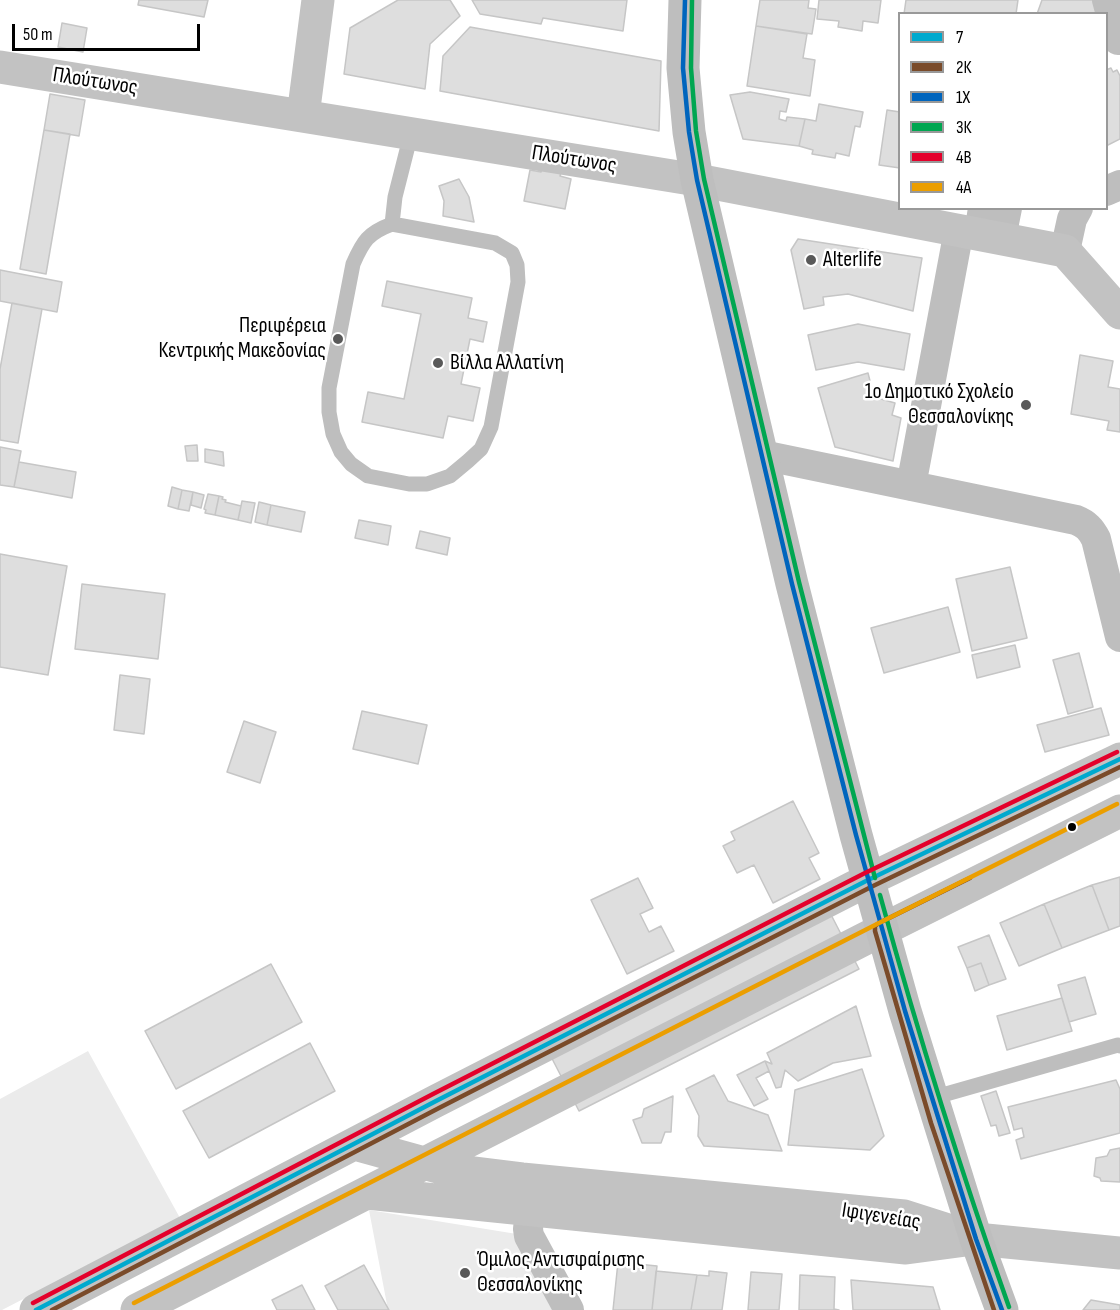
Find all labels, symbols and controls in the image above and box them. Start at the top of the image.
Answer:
scale bar [15,12,202,50]
legend [898,12,1108,210]
text: 50 m [23,24,53,45]
text: 7 [956,27,963,48]
text: 2Κ [956,57,971,78]
street label: Πλούτωνος [51,62,139,102]
text: 1Χ [956,87,970,108]
text: 3Κ [956,117,972,138]
street label: Πλούτωνος [530,140,618,180]
text: 4Β [956,147,972,168]
text: 4Α [956,177,971,198]
place label: Alterlife [823,247,882,273]
marker: Alterlife [804,253,818,267]
place label: Περιφέρεια Κεντρικής Μακεδονίας [158,313,326,364]
marker: Περιφέρεια Κεντρικής Μακεδονίας [331,332,345,346]
place label: Βίλλα Αλλατίνη [450,350,564,376]
marker: Βίλλα Αλλατίνη [431,356,445,370]
place label: 1ο Δημοτικό Σχολείο Θεσσαλονίκης [865,379,1014,430]
marker: 1ο Δημοτικό Σχολείο Θεσσαλονίκης [1019,398,1033,412]
unlabelled marker [1066,821,1078,833]
street label: Ιφιγενείας [840,1198,922,1236]
place label: Όμιλος Αντισφαίρισης Θεσσαλονίκης [477,1247,645,1298]
marker: Όμιλος Αντισφαίρισης Θεσσαλονίκης [458,1266,472,1280]

